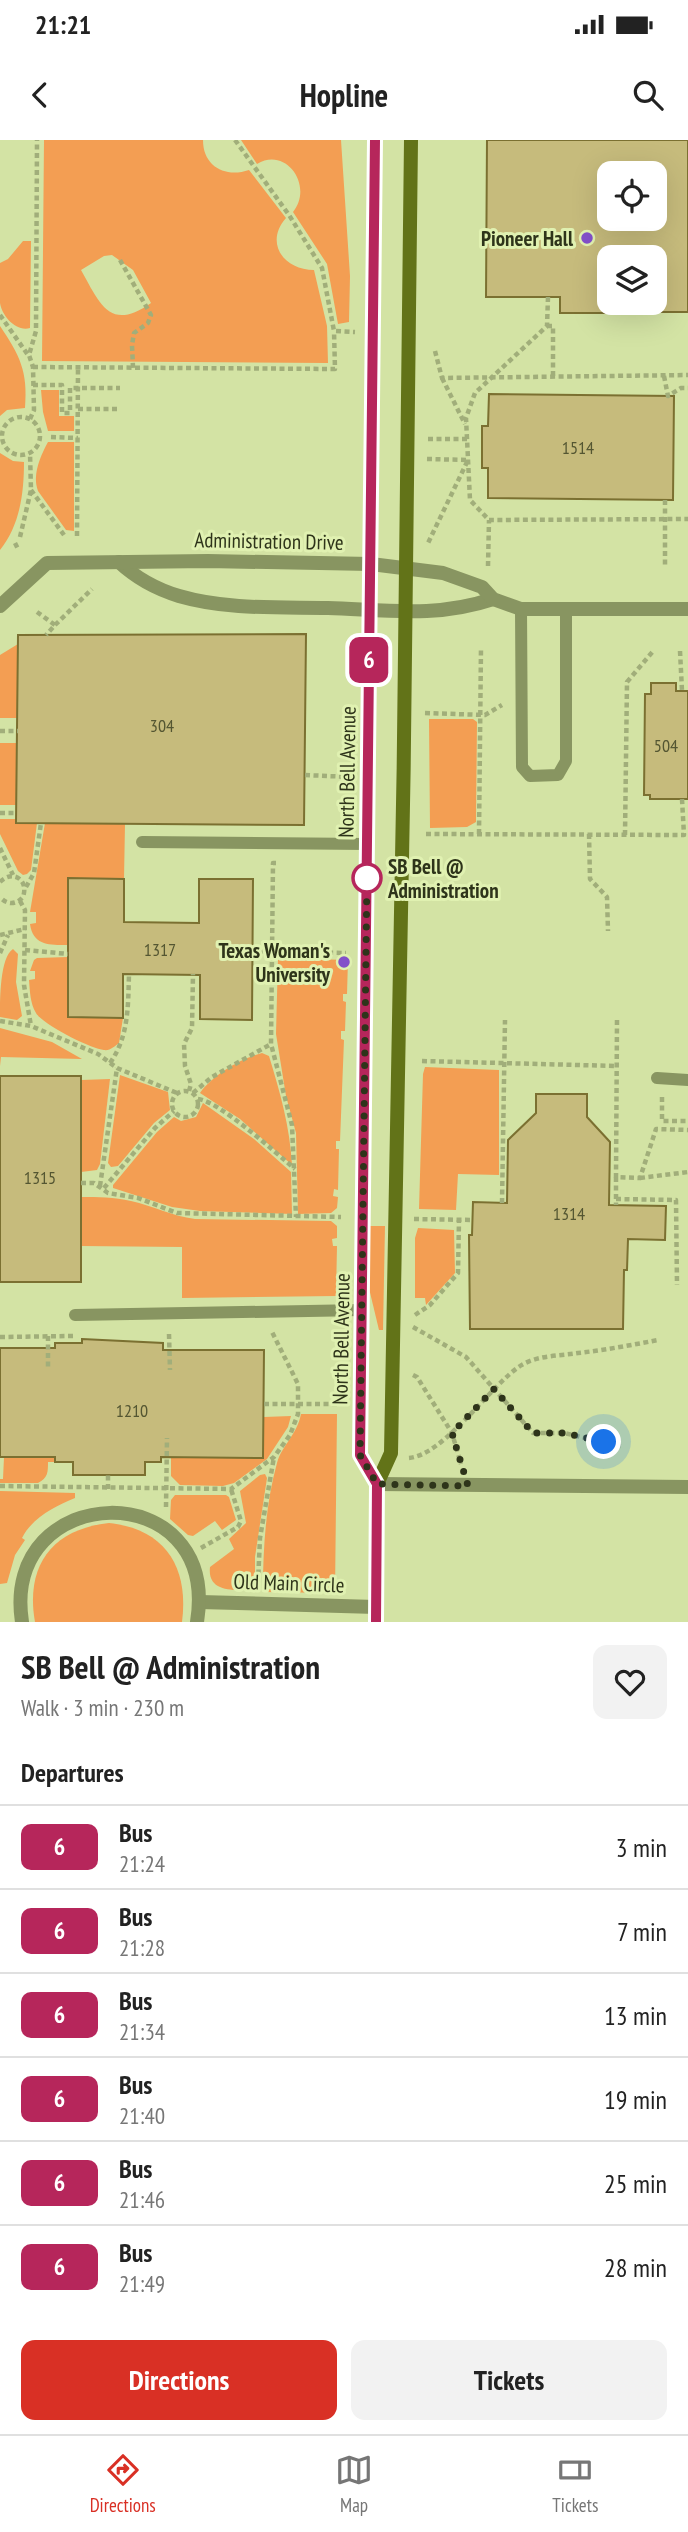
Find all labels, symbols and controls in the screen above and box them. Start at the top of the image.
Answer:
text: 21:21 [35,8,91,41]
text: Hopline [300,74,388,116]
icon: back [21,76,59,114]
icon: search [629,76,667,114]
map controls [597,161,667,315]
button: locate [597,161,667,231]
place label: Pioneer Hall [481,225,574,252]
marker: Pioneer Hall [579,230,595,246]
button: layers [597,245,667,315]
house number: 1514 [562,436,594,459]
street label: Administration Drive [194,526,344,556]
line badge: 6 [346,637,392,683]
text: 6 [363,644,375,675]
street label: North Bell Avenue [332,706,362,838]
house number: 304 [150,714,174,737]
house number: 504 [654,734,678,757]
place label: SB Bell @ Administration [387,853,499,904]
marker: SB Bell @ Administration [352,863,382,893]
place label: Texas Woman's University [218,937,331,988]
house number: 1317 [144,938,176,961]
marker: Texas Woman's University [336,954,352,970]
house number: 1315 [24,1166,56,1189]
house number: 1314 [553,1202,585,1225]
street label: North Bell Avenue [326,1273,356,1405]
house number: 1210 [116,1399,148,1422]
your location [586,1424,621,1459]
street label: Old Main Circle [233,1568,345,1598]
text: SB Bell @ Administration [21,1645,320,1688]
button: heart [593,1645,667,1719]
text: Walk · 3 min · 230 m [21,1693,184,1722]
text: Departures [21,1756,124,1789]
text: Bus [119,1816,152,1849]
text: 6 [54,1831,65,1862]
text: 3 min [616,1831,667,1864]
text: 21:24 [119,1849,165,1878]
text: Bus [119,1900,152,1933]
text: 6 [54,1915,65,1946]
text: 7 min [617,1915,667,1948]
text: 21:28 [119,1933,165,1962]
text: Bus [119,1984,152,2017]
text: 6 [54,1999,65,2030]
text: 13 min [604,1999,667,2032]
text: 21:34 [119,2017,165,2046]
text: Bus [119,2068,152,2101]
text: 6 [54,2083,65,2114]
text: 19 min [604,2083,667,2116]
text: 21:40 [119,2101,165,2130]
text: Bus [119,2152,152,2185]
text: 6 [54,2167,65,2198]
text: 25 min [604,2167,667,2200]
text: 21:46 [119,2185,165,2214]
text: Bus [119,2236,152,2269]
text: 6 [54,2251,65,2282]
text: 28 min [604,2251,667,2284]
text: 21:49 [119,2269,165,2298]
button: Directions [21,2340,337,2420]
button: Tickets [351,2340,667,2420]
tab: Directions [90,2451,156,2517]
tab: Map [335,2451,373,2517]
tab: Tickets [552,2451,598,2517]

